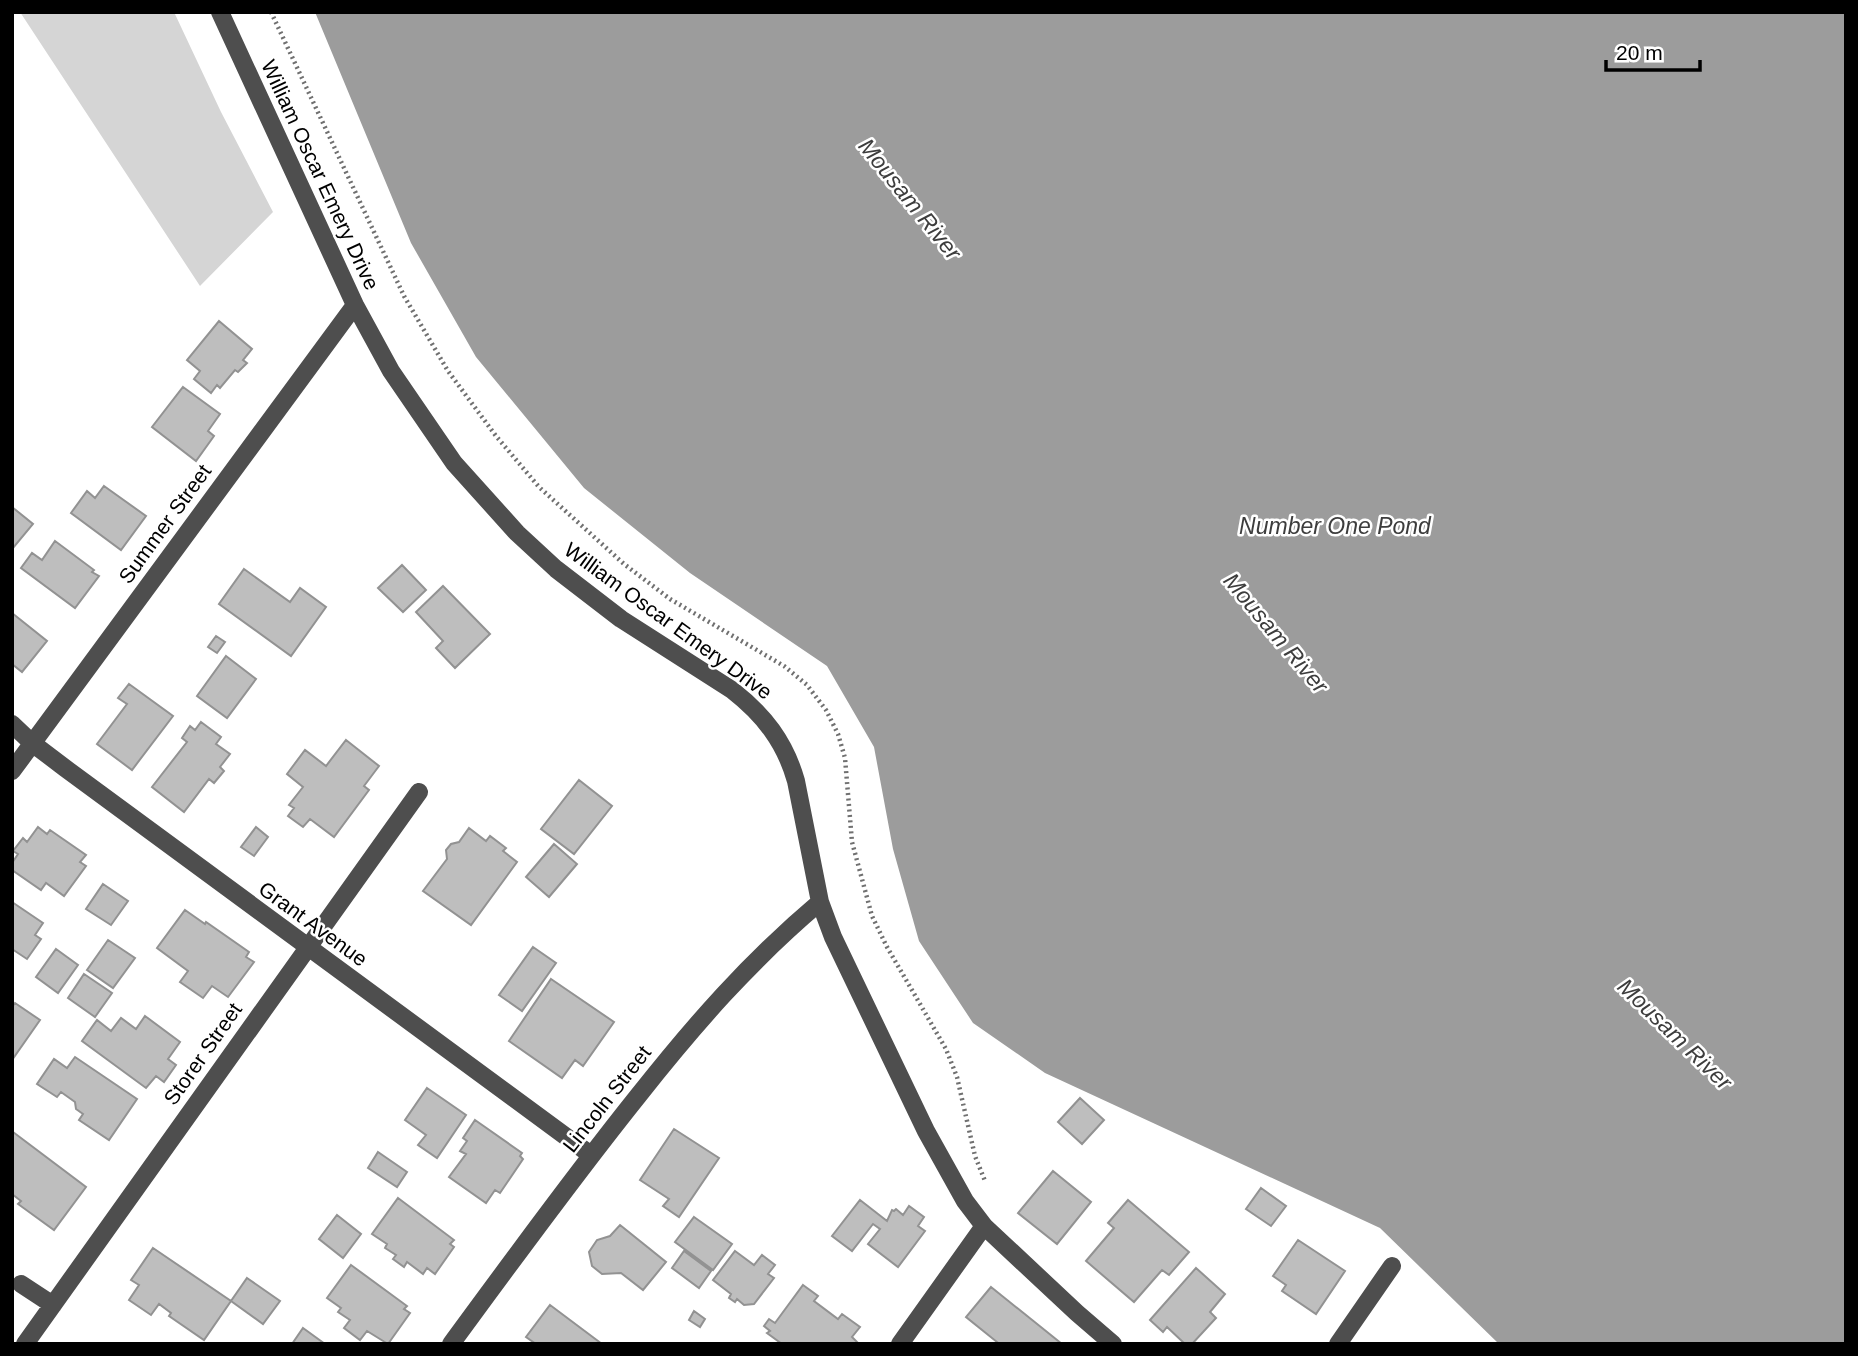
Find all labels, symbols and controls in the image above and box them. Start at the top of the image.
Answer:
scale bar [1606,28,1700,72]
text: 20 m [1616,41,1663,64]
street label: William Oscar Emery Drive [257,56,384,293]
water label: Mousam River [853,133,968,266]
street label: Summer Street [114,460,215,588]
water label: Number One Pond [1239,513,1432,539]
street label: William Oscar Emery Drive [560,538,777,704]
water label: Mousam River [1218,568,1334,699]
street label: Grant Avenue [255,877,372,971]
water label: Mousam River [1613,973,1738,1096]
street label: Storer Street [159,998,246,1109]
street label: Lincoln Street [558,1041,655,1156]

